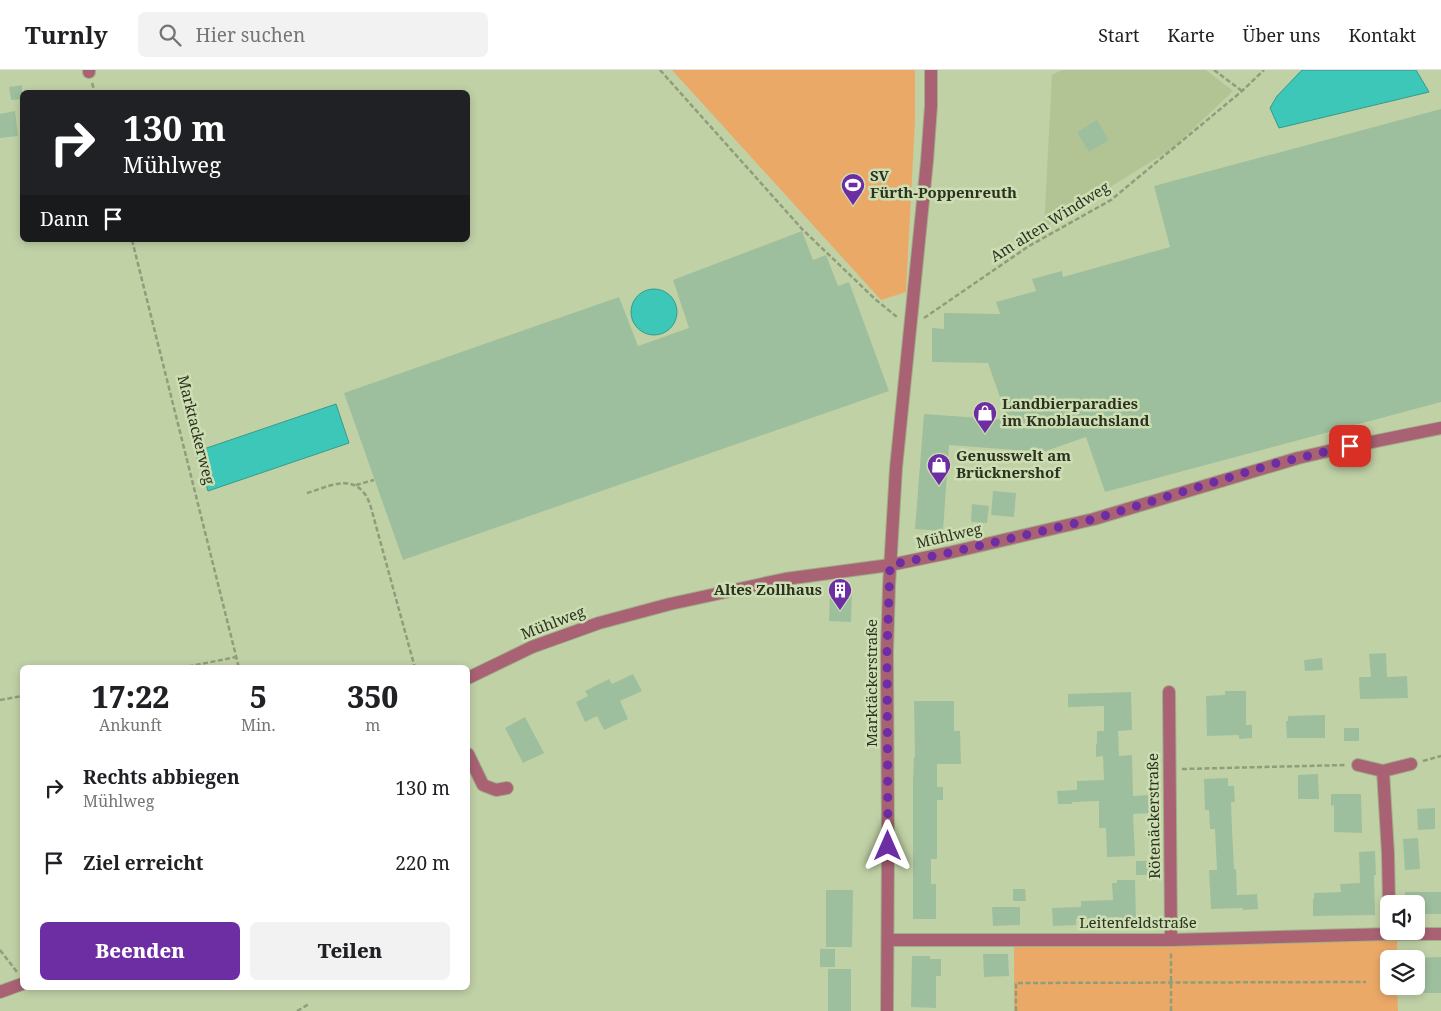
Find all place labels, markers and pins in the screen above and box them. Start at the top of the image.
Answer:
place label: SV Fürth-Poppenreuth [870,165,1017,202]
sports icon: SV Fürth-Poppenreuth [840,172,866,206]
place label: Landbierparadies im Knoblauchsland [1002,393,1150,430]
shop icon: Landbierparadies im Knoblauchsland [972,400,998,434]
pin [1329,425,1371,467]
place label: Genusswelt am Brücknershof [956,445,1071,482]
shop icon: Genusswelt am Brücknershof [926,452,952,486]
building icon: Altes Zollhaus [827,577,853,611]
place label: Altes Zollhaus [714,579,822,599]

